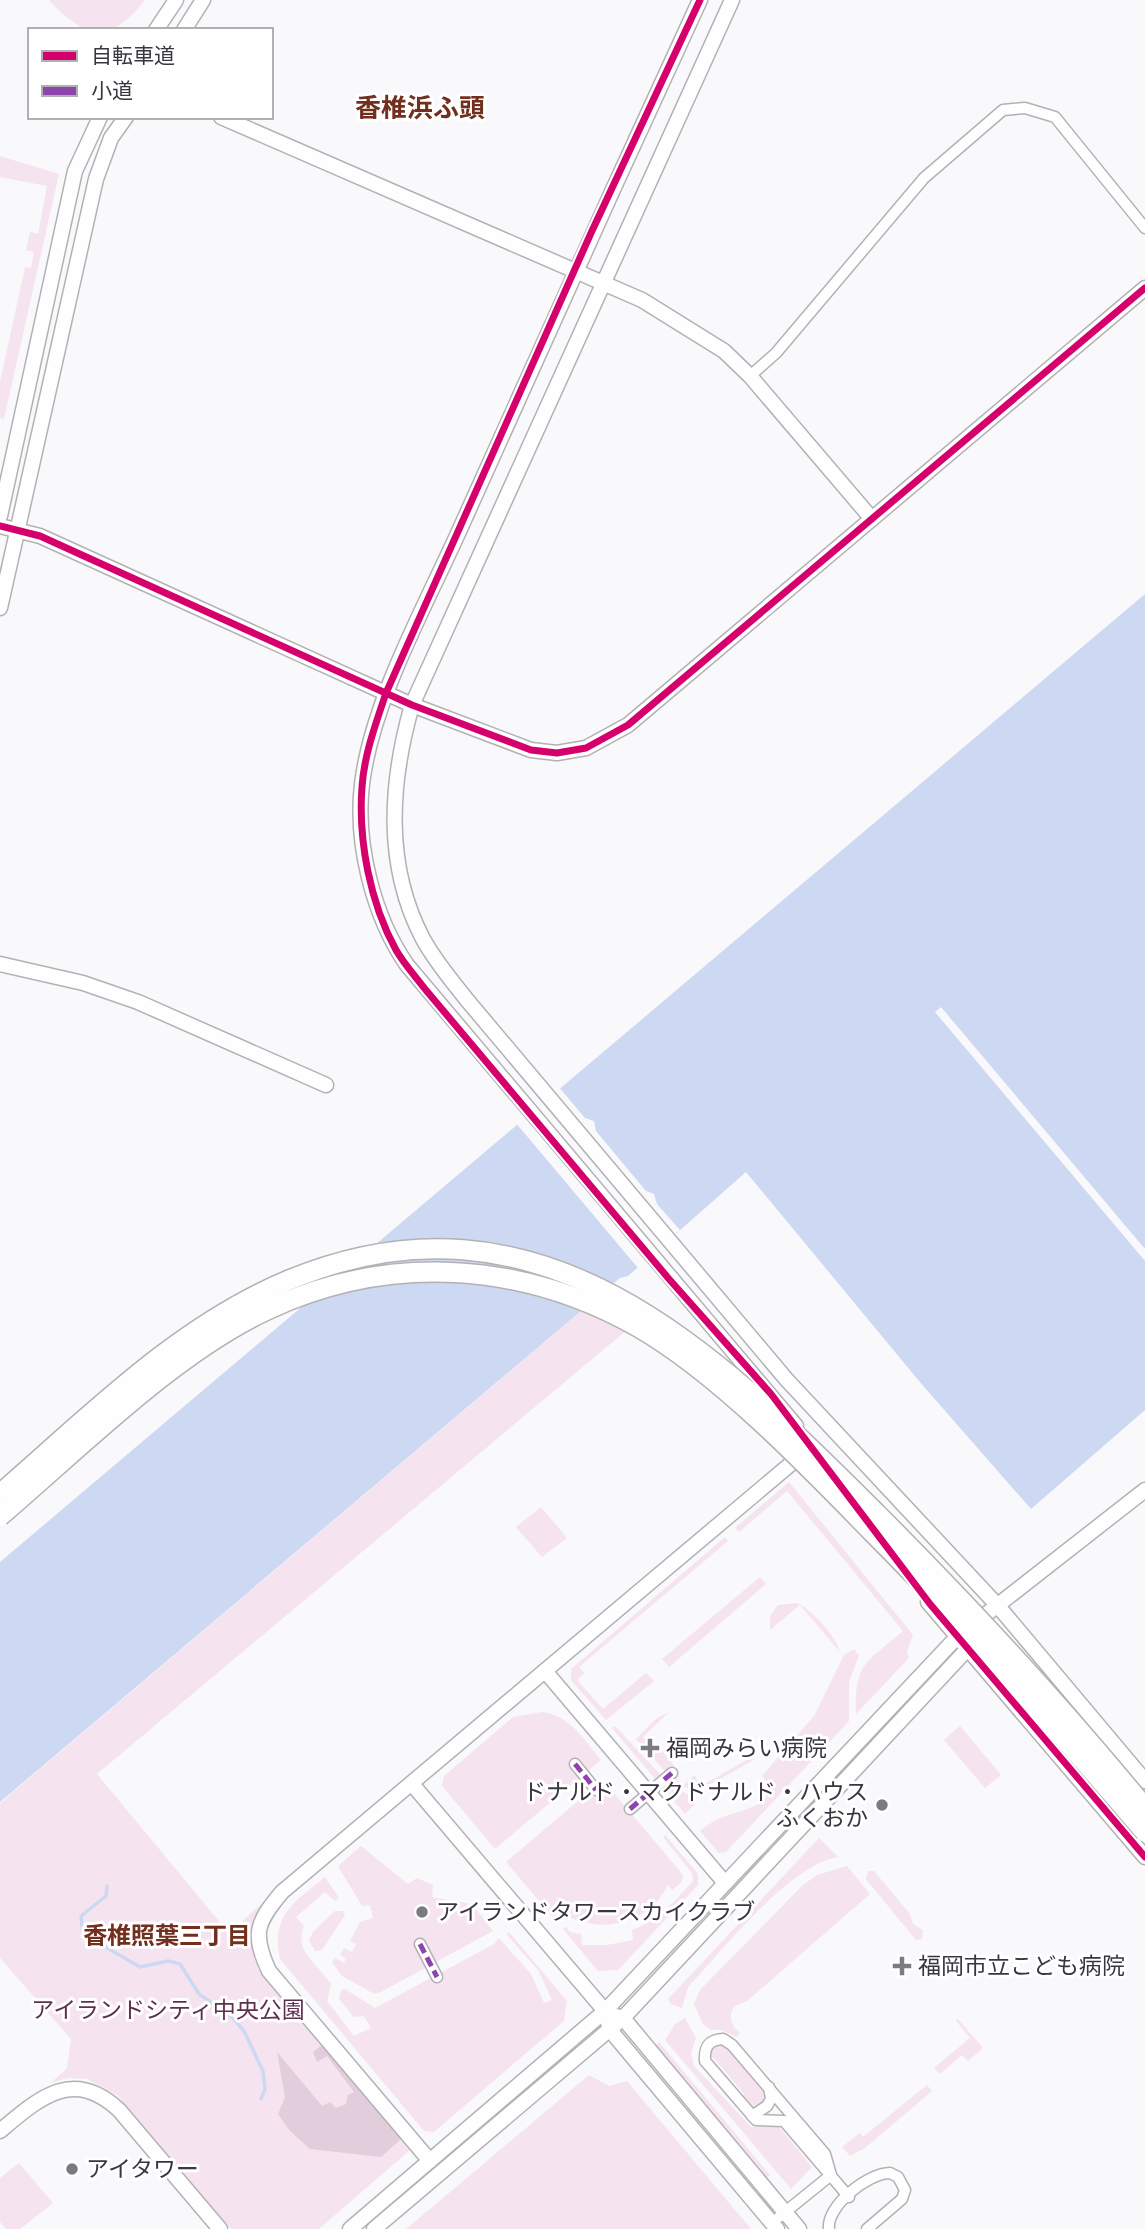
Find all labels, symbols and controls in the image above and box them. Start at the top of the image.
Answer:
legend [28,28,273,119]
text: 自転車道 [91,43,175,67]
text: 小道 [91,78,133,102]
district label: 香椎浜ふ頭 [355,93,485,122]
place label: 福岡みらい病院 [666,1735,827,1760]
marker: 福岡みらい病院 [640,1738,660,1758]
place label: ドナルド・マクドナルド・ハウス ふくおか [523,1779,868,1830]
marker: ドナルド・マクドナルド・ハウス ふくおか [874,1797,890,1813]
place label: アイランドタワースカイクラブ [436,1899,755,1924]
marker: アイランドタワースカイクラブ [414,1904,430,1920]
district label: 香椎照葉三丁目 [83,1922,251,1949]
place label: 福岡市立こども病院 [918,1953,1125,1978]
marker: 福岡市立こども病院 [892,1956,912,1976]
park label: アイランドシティ中央公園 [31,1997,305,2022]
place label: アイタワー [86,2156,199,2181]
marker: アイタワー [64,2161,80,2177]

